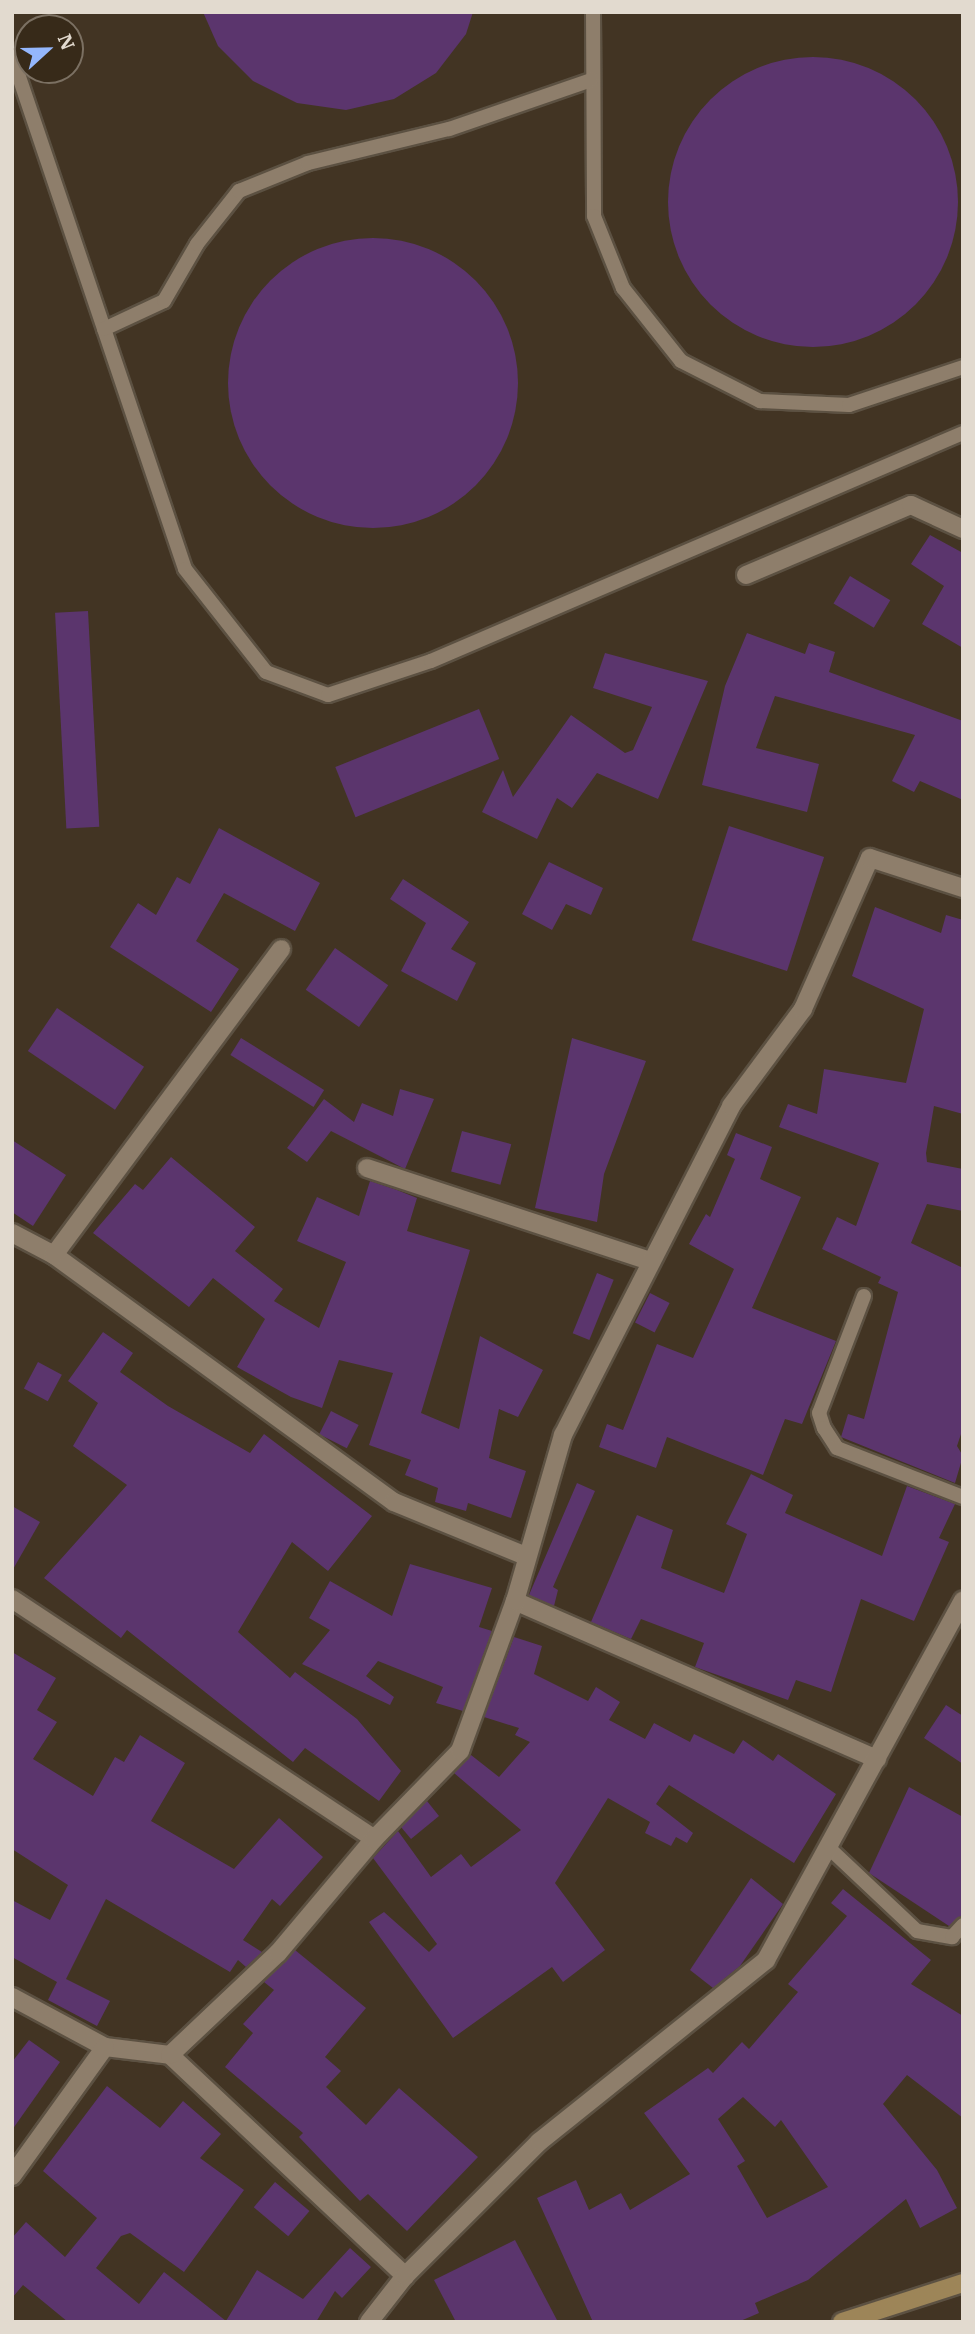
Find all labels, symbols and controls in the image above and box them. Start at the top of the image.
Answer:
north arrow [14,14,84,84]
text: N [53,30,81,53]

